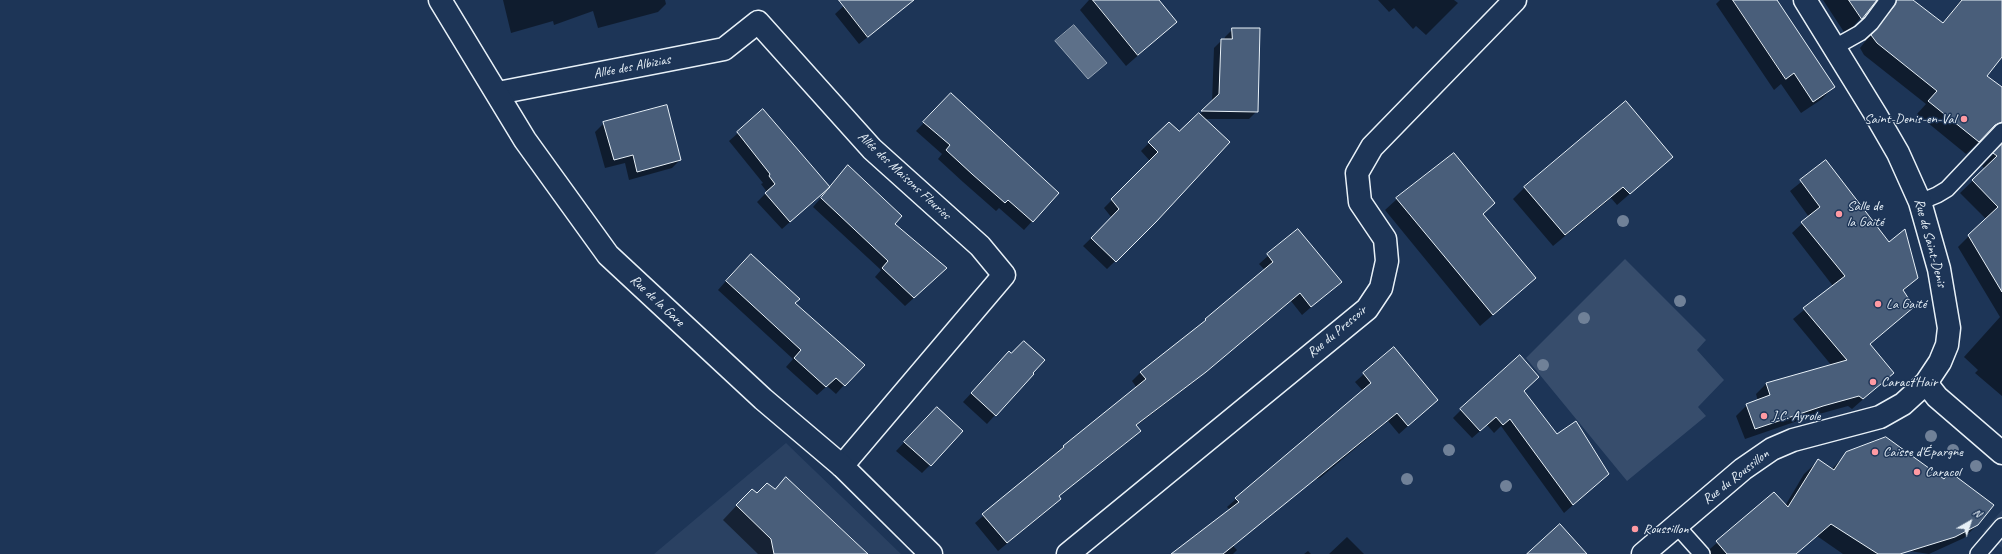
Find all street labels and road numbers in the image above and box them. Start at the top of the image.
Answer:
street label: Allée des Albizias [592,51,672,83]
street label: Allée des Maisons Fleuries [854,129,954,223]
street label: Rue de Saint-Denis [1910,197,1950,289]
street label: Rue de la Gare [626,272,688,330]
street label: Rue du Pressoir [1304,302,1370,362]
street label: Rue du Roussillon [1699,446,1773,508]

